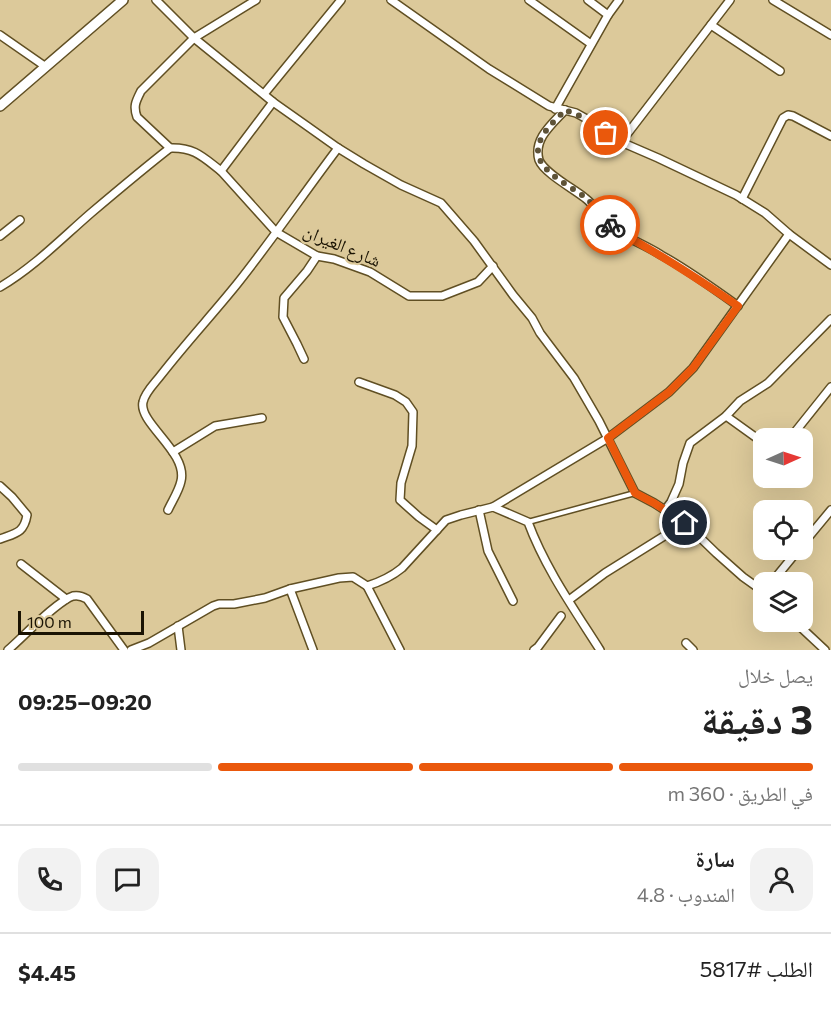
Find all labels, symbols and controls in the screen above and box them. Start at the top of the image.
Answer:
pin [580,107,631,158]
icon: bag [589,116,622,149]
courier [580,195,640,255]
icon: bike [594,209,627,242]
street label: شارع الغيران [300,219,384,272]
north arrow [753,428,813,488]
map controls [753,428,813,632]
pin [659,497,710,548]
button: locate [753,500,813,560]
icon: home [668,506,701,539]
button: layers [753,572,813,632]
scale bar [18,608,144,636]
text: 100 m [27,612,72,631]
text: يصل خلال [738,663,813,687]
text: 09:20–09:25 [18,688,152,715]
text: 3 دقيقة [701,694,813,742]
text: في الطريق · 360 m [667,781,813,805]
text: سارة [696,845,735,872]
button: phone [18,848,81,911]
button: chat [96,848,159,911]
button: person [750,848,813,911]
text: المندوب · 4.8 [637,882,735,906]
text: الطلب #5817 [700,955,813,982]
text: $4.45 [18,959,76,986]

